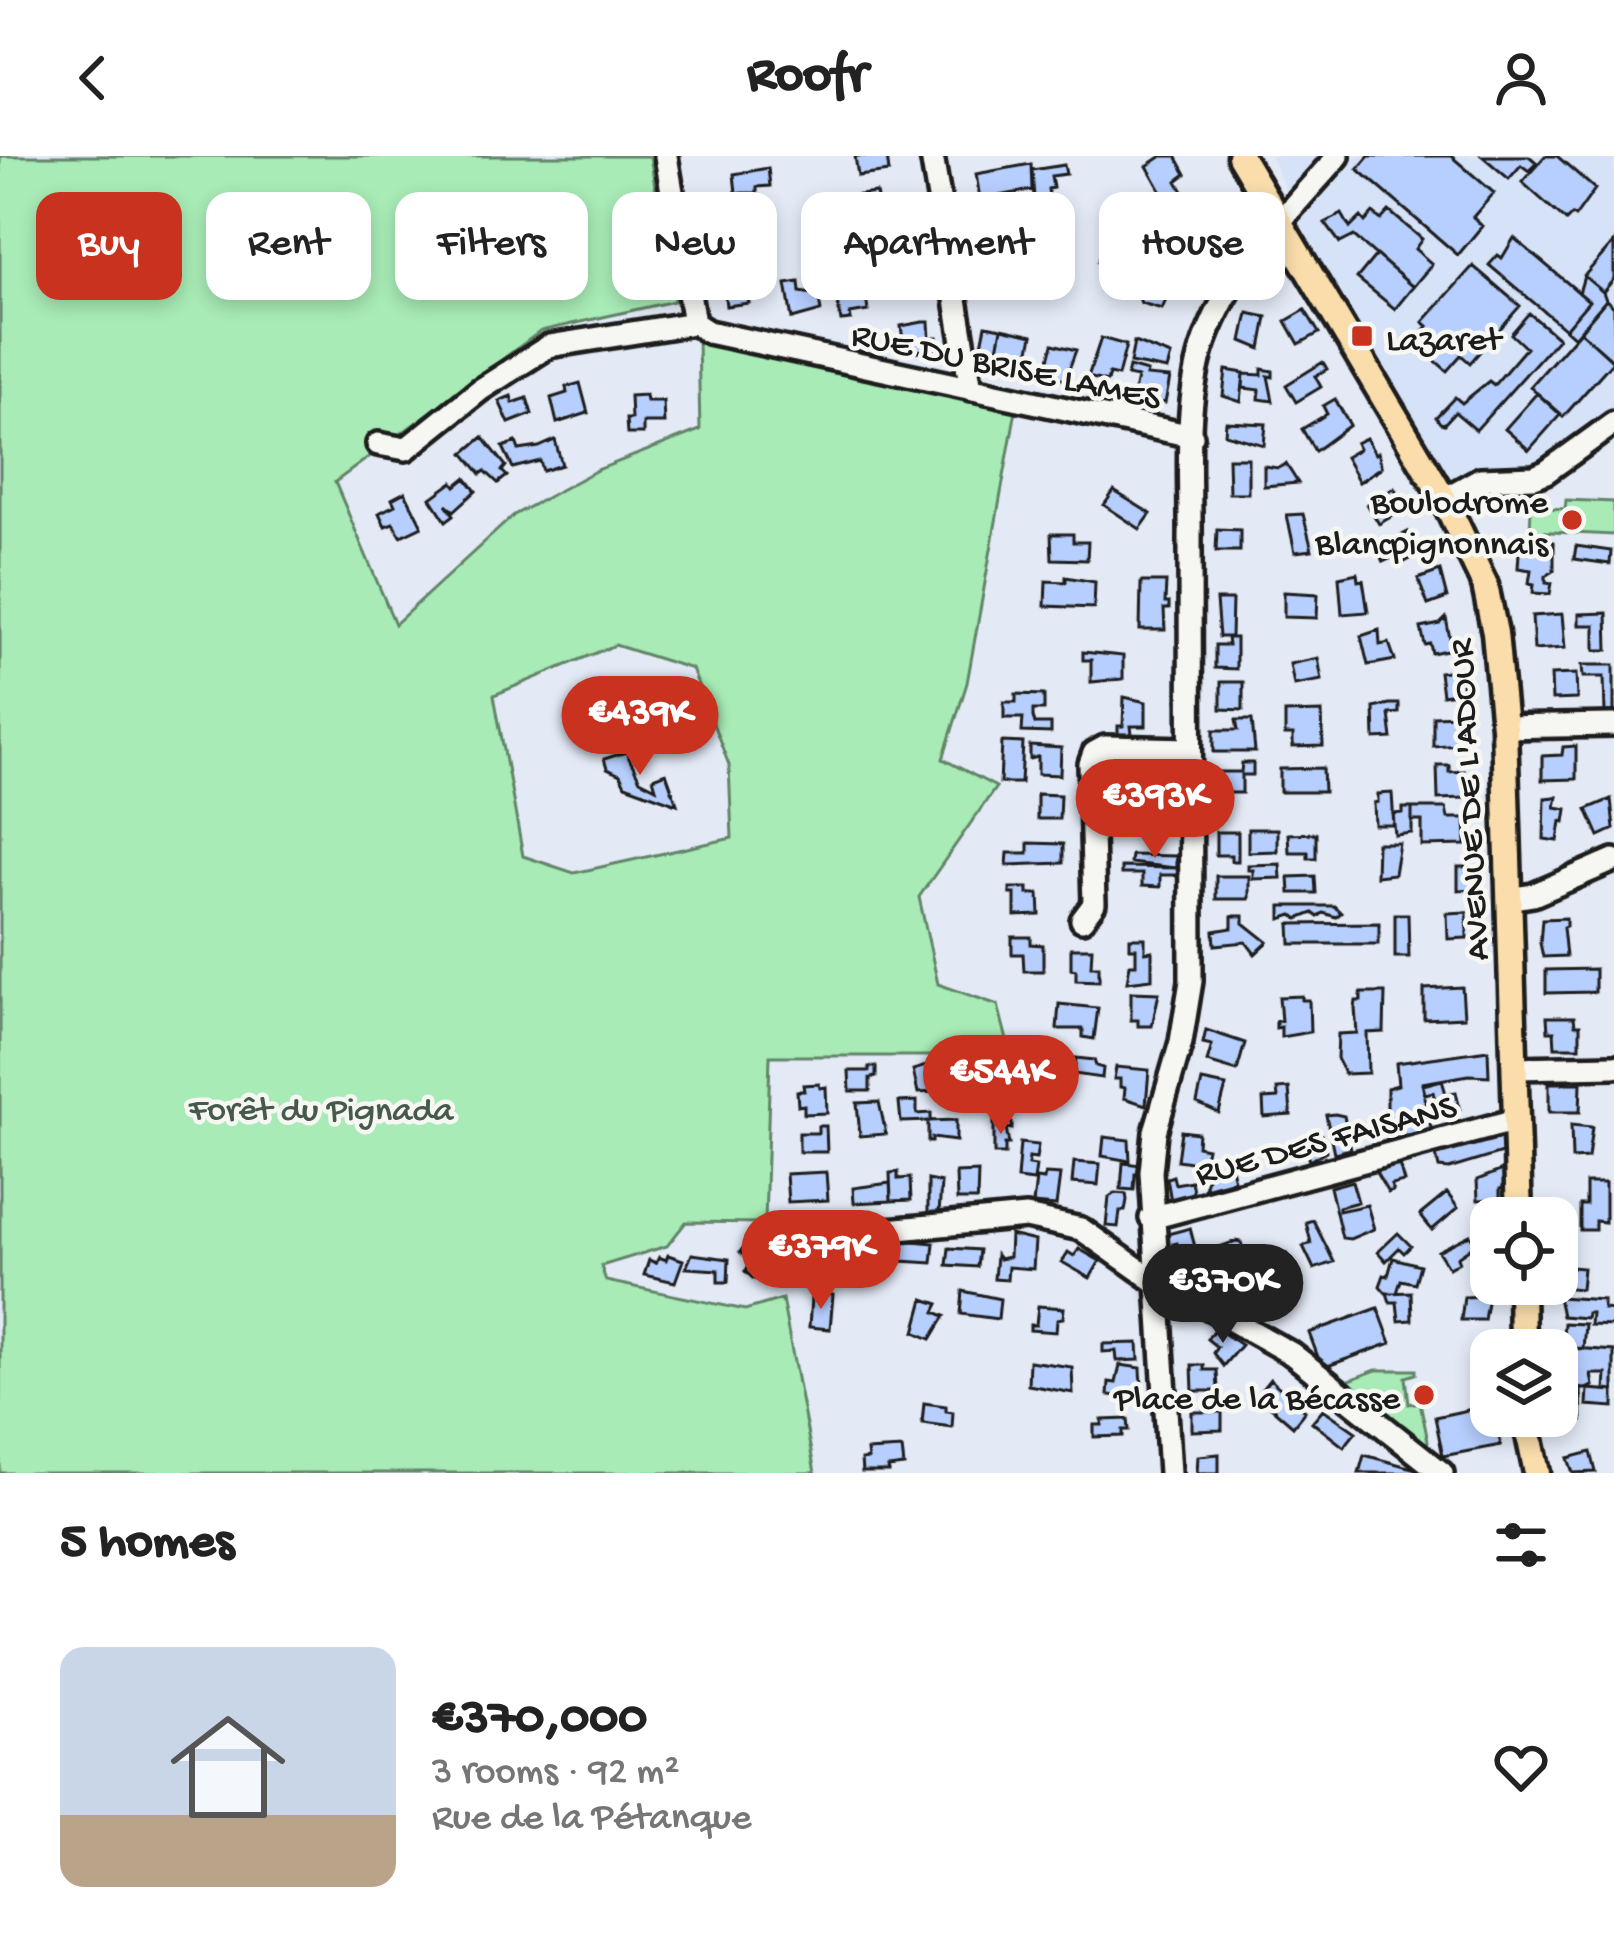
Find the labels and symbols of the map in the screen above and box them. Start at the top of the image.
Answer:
street label: RUE DU BRISE LAMES [847,316,1165,423]
place label: Lazaret [1386,321,1504,364]
marker: Lazaret [1349,323,1375,349]
place label: Boulodrome Blancpignonnais [1314,484,1550,568]
marker: Boulodrome Blancpignonnais [1559,507,1585,533]
street label: AVENUE DE L'ADOUR [1443,637,1502,961]
pin: €439K [556,676,724,778]
pin: €393K [1071,759,1239,861]
pin: €544K [917,1035,1085,1137]
street label: RUE DES FAISANS [1192,1088,1462,1199]
park label: Forêt du Pignada [188,1091,454,1134]
pin: €379K [737,1210,905,1312]
pin: €370K [1139,1244,1307,1346]
place label: Place de la Bécasse [1113,1380,1400,1423]
marker: Place de la Bécasse [1411,1382,1437,1408]

